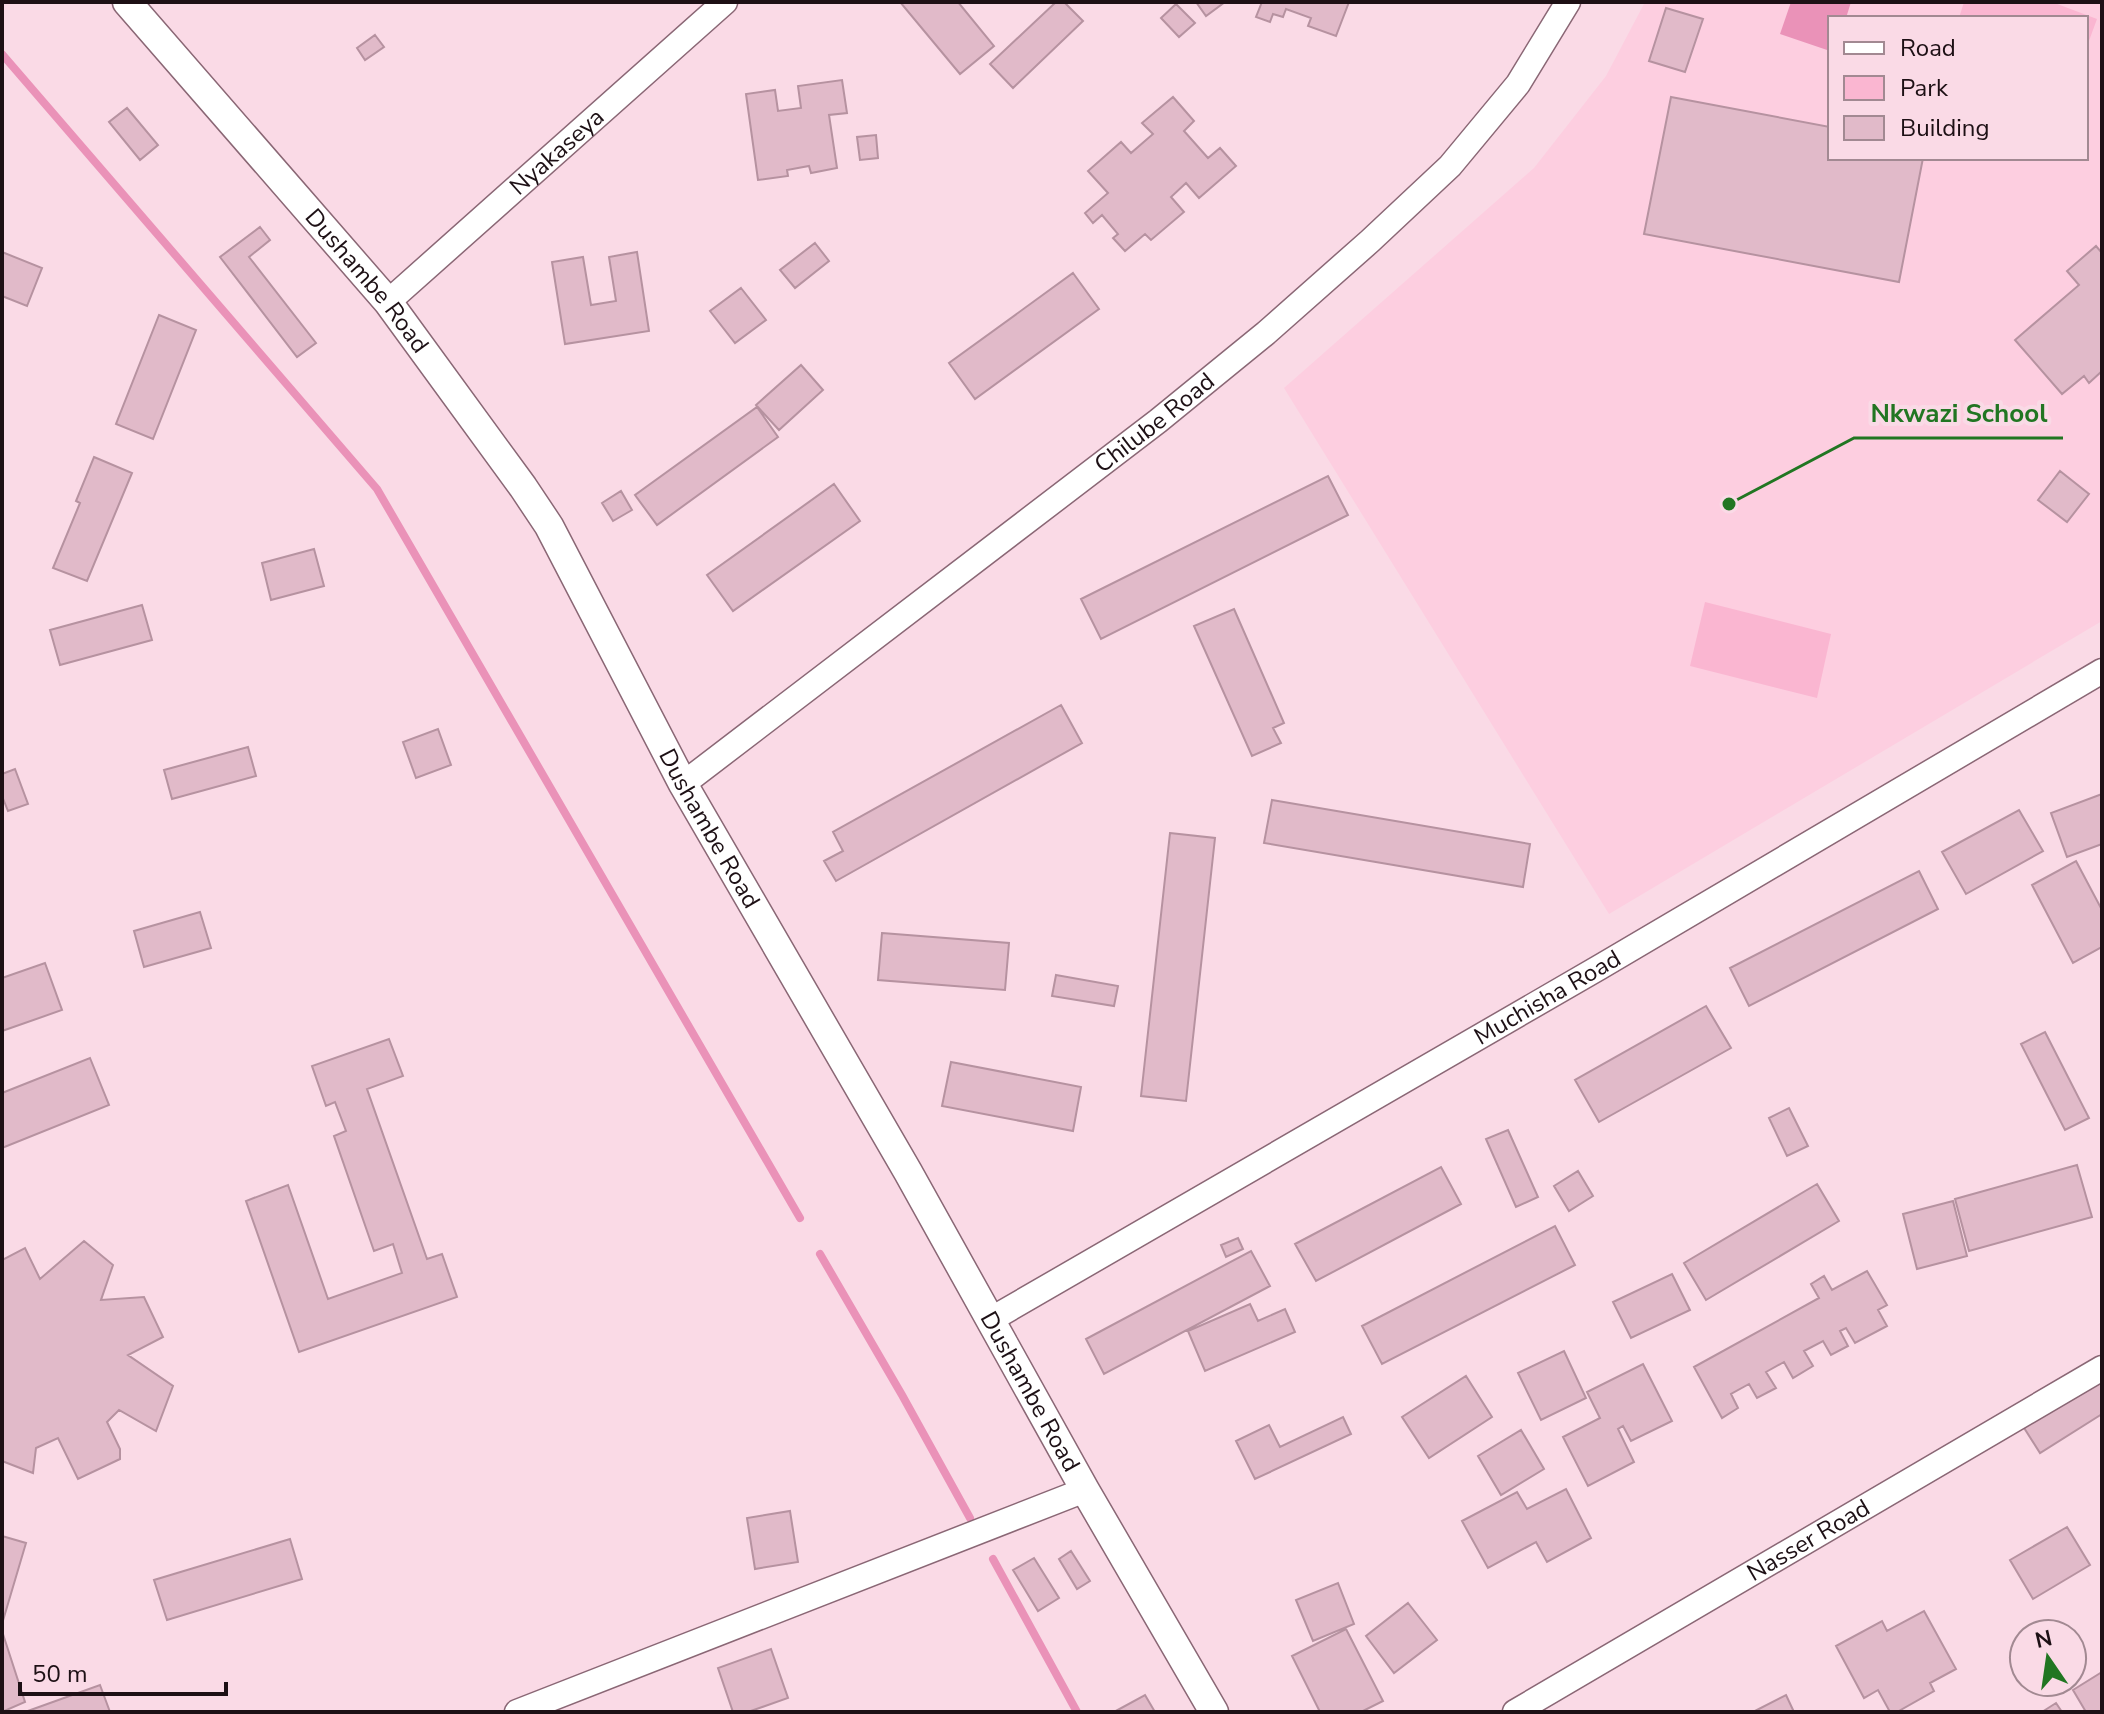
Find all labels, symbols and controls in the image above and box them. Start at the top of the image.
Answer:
legend [1828,16,2088,160]
text: Road [1900,32,1956,64]
text: Park [1900,72,1949,104]
street label: Nyakaseya [503,101,611,202]
text: Building [1900,112,1990,144]
street label: Dushambe Road [298,202,436,360]
street label: Chilube Road [1088,365,1221,480]
callout: Nkwazi School [1854,388,2063,438]
text: Nkwazi School [1870,396,2048,431]
street label: Dushambe Road [651,743,768,914]
street label: Muchisha Road [1468,942,1627,1052]
street label: Dushambe Road [973,1306,1088,1477]
street label: Nasser Road [1741,1492,1876,1589]
north arrow [2008,1618,2088,1698]
text: N [2032,1623,2055,1656]
scale bar [20,1646,226,1696]
text: 50 m [32,1658,88,1690]

